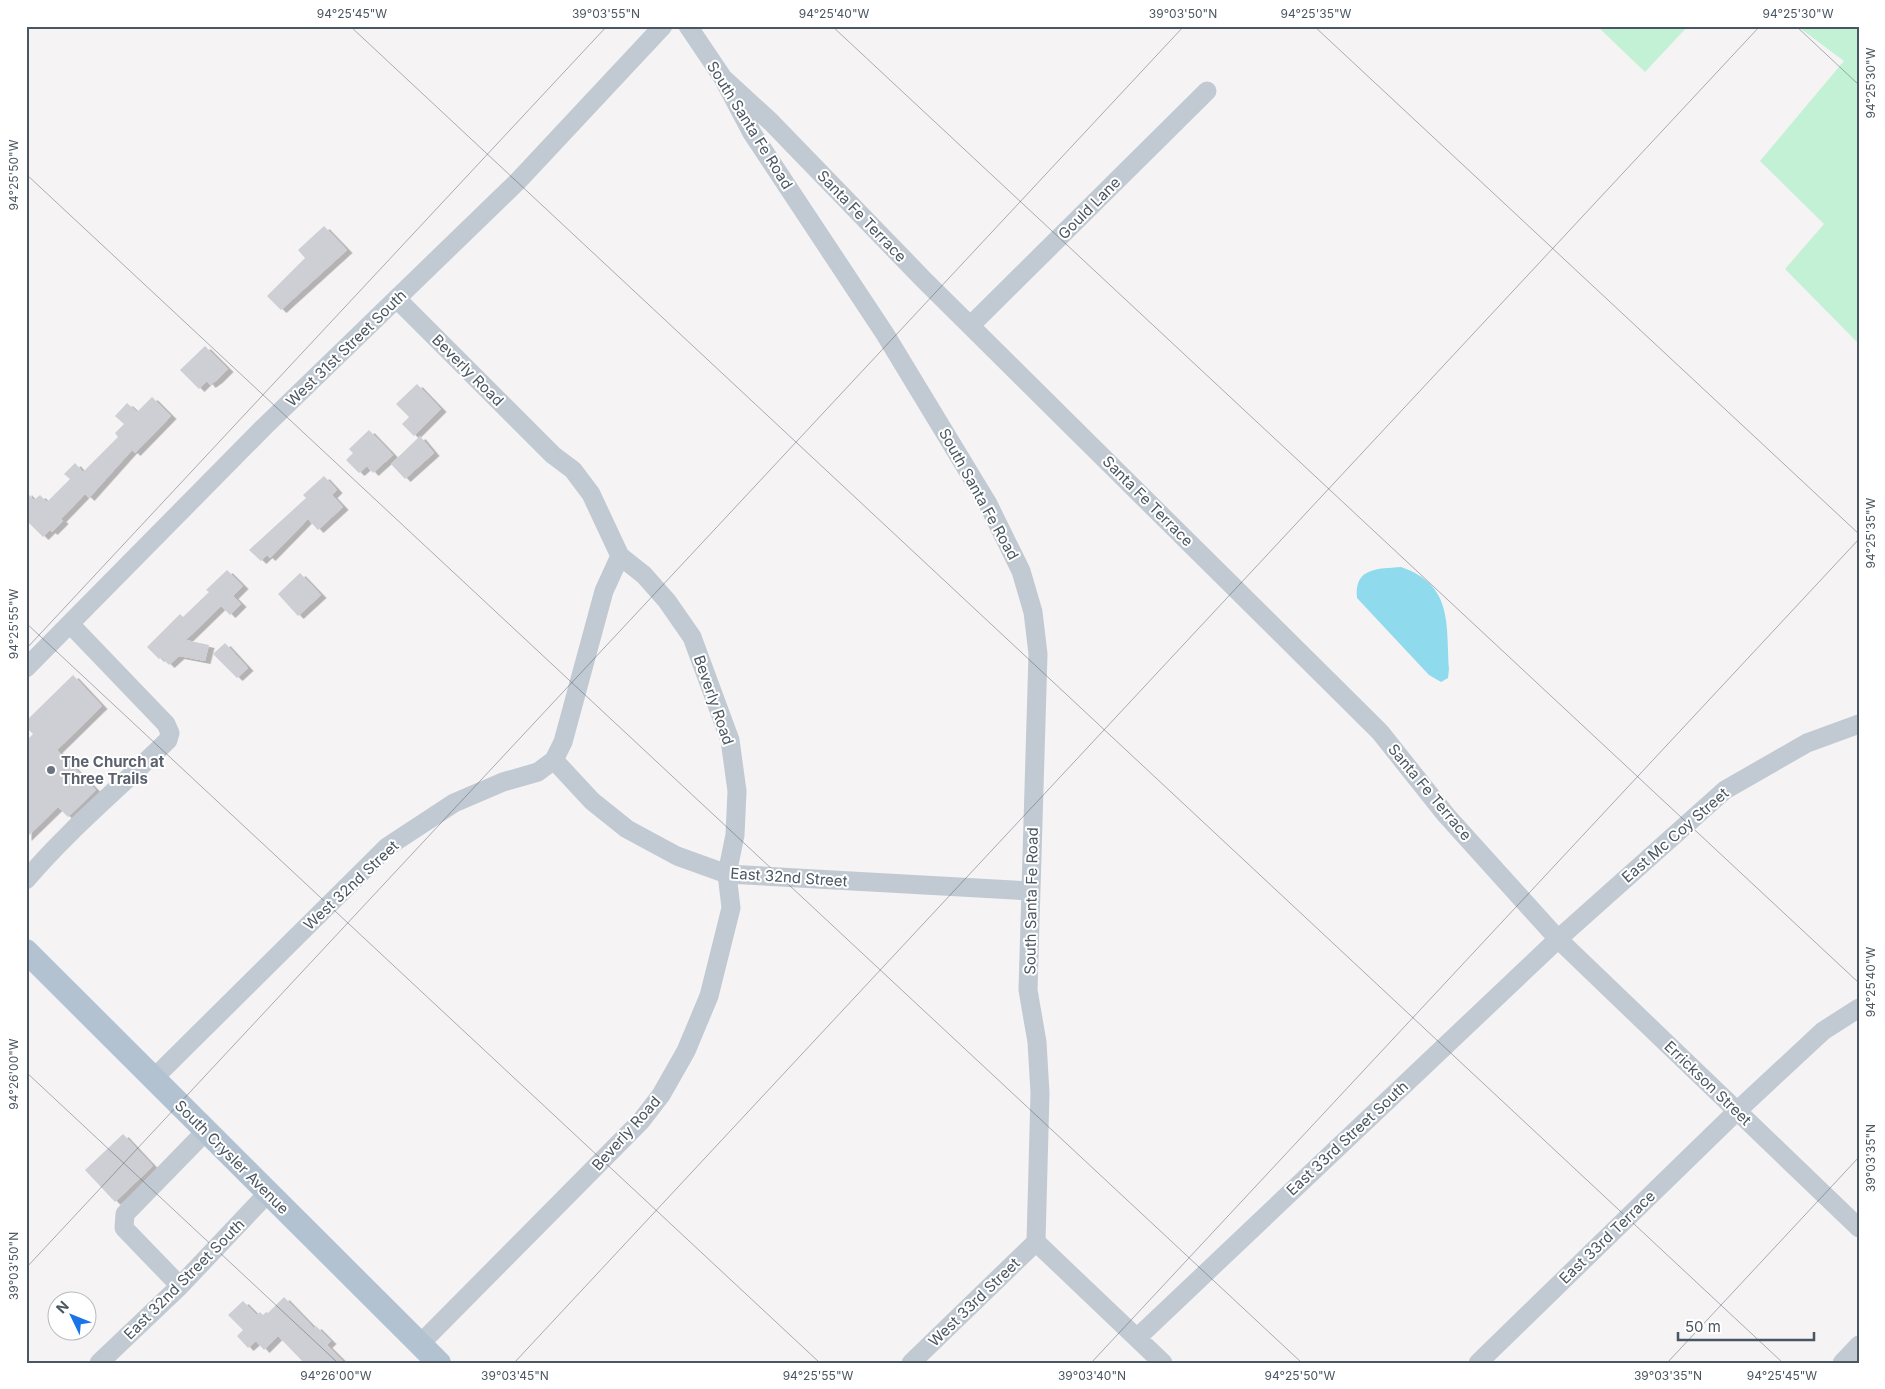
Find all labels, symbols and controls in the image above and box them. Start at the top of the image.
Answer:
text: 94°25'45"W [317,6,387,21]
text: 39°03'55"N [572,6,640,21]
text: 94°25'40"W [799,6,869,21]
text: 39°03'50"N [1149,6,1217,21]
text: 94°25'35"W [1281,6,1352,21]
text: 94°25'30"W [1762,6,1834,21]
text: 94°25'30"W [1863,47,1878,119]
street label: South Santa Fe Road [703,57,797,193]
text: 94°25'50"W [6,139,21,210]
street label: Santa Fe Terrace [813,166,911,266]
street label: Gould Lane [1054,173,1124,243]
street label: West 31st Street South [282,286,410,410]
street label: Beverly Road [428,330,508,410]
street label: South Santa Fe Road [935,425,1023,563]
street label: Santa Fe Terrace [1099,452,1197,550]
text: 94°25'35"W [1863,497,1878,568]
text: 94°25'55"W [6,589,21,659]
street label: Beverly Road [690,653,738,747]
street label: Santa Fe Terrace [1384,740,1476,844]
place label: The Church at Three Trails [61,752,165,788]
marker: The Church at Three Trails [45,764,57,776]
street label: East Mc Coy Street [1618,783,1732,887]
street label: South Santa Fe Road [1020,827,1042,975]
street label: West 32nd Street [300,836,402,934]
street label: East 32nd Street [730,863,848,891]
text: 94°25'40"W [1863,947,1878,1017]
street label: Errickson Street [1661,1037,1755,1129]
text: 94°26'00"W [6,1038,21,1110]
street label: East 33rd Street South [1282,1077,1412,1199]
street label: Beverly Road [588,1092,664,1174]
street label: South Crysler Avenue [171,1096,293,1218]
text: 39°03'35"N [1863,1124,1878,1192]
street label: East 33rd Terrace [1555,1186,1659,1288]
street label: East 32nd Street South [120,1215,248,1343]
text: 39°03'50"N [6,1232,21,1300]
street label: West 33rd Street [924,1254,1024,1350]
north arrow [48,1292,98,1342]
text: N [52,1297,72,1316]
scale bar [1678,1309,1814,1341]
text: 50 m [1685,1317,1721,1336]
text: 94°26'00"W [300,1368,372,1383]
text: 39°03'45"N [481,1368,549,1383]
text: 94°25'55"W [783,1368,853,1383]
text: 39°03'40"N [1058,1368,1126,1383]
text: 94°25'50"W [1265,1368,1336,1383]
text: 39°03'35"N [1634,1368,1702,1383]
text: 94°25'45"W [1747,1368,1817,1383]

